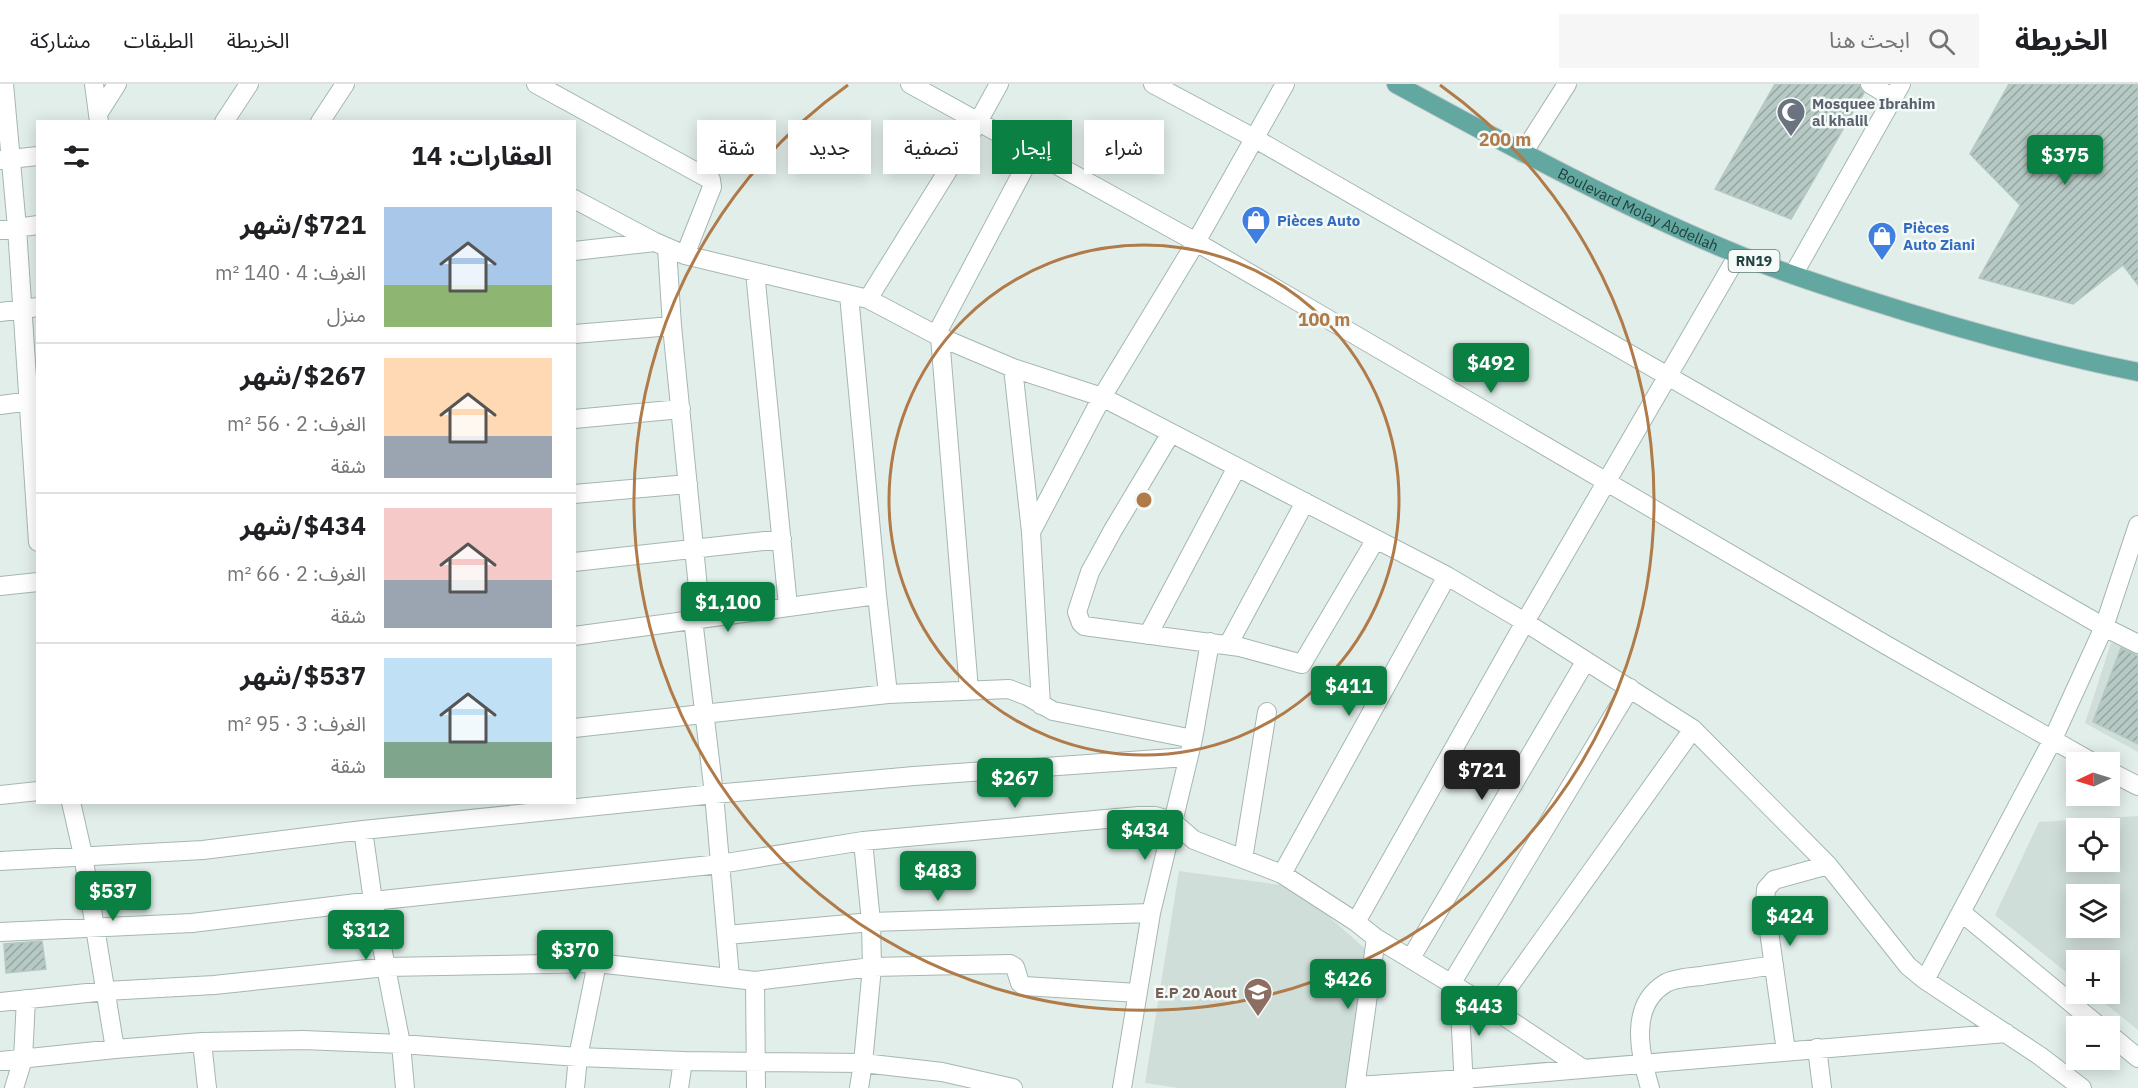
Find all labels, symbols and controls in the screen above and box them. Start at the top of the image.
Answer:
search box [1559,14,1979,68]
text: الخريطة [2015,21,2108,58]
text: ابحث هنا [1829,25,1910,54]
icon: search [1925,25,1958,58]
text: مشاركة [30,26,91,54]
text: الطبقات [124,26,194,54]
text: الخريطة [227,26,290,54]
place label: Mosquee Ibrahim al khalil [1812,94,1935,130]
mosque icon: Mosquee Ibrahim al khalil [1775,96,1807,138]
chip: شقة [697,120,776,174]
chip: جديد [788,120,871,174]
chip: تصفية [883,120,980,174]
chip: إيجار [992,120,1072,174]
chip: شراء [1084,120,1164,174]
text: 200 m [1479,128,1531,151]
pin: $375 [2029,135,2101,186]
text: العقارات: 14 [411,138,552,172]
icon: filters [60,140,93,173]
text: $375 [2041,141,2089,168]
street label: Boulevard Molay Abdellah [1555,163,1722,255]
shop icon: Pièces Auto [1240,204,1272,246]
text: $721/شهر [240,207,366,241]
place label: Pièces Auto [1277,211,1360,230]
place label: Pièces Auto Ziani [1903,218,1975,254]
shop icon: Pièces Auto Ziani [1866,220,1898,262]
icon: home [432,231,504,303]
road number: RN19 [1728,250,1780,272]
text: الغرف: 4 · 140 m² [215,259,366,286]
text: منزل [327,301,366,328]
text: 100 m [1298,308,1350,331]
pin: $492 [1455,343,1527,394]
text: $492 [1467,349,1515,376]
text: $267/شهر [240,358,366,392]
icon: home [432,382,504,454]
text: الغرف: 2 · 56 m² [227,410,366,437]
text: شقة [331,452,366,479]
centre of rings [1134,490,1154,510]
text: $434/شهر [240,508,366,542]
icon: home [432,532,504,604]
text: الغرف: 2 · 66 m² [227,560,366,587]
pin: $1,100 [679,582,777,633]
text: $1,100 [695,588,761,615]
text: شقة [331,602,366,629]
text: $537/شهر [240,658,366,692]
pin: $411 [1313,666,1385,717]
text: $411 [1325,672,1373,699]
icon: home [432,682,504,754]
text: الغرف: 3 · 95 m² [227,710,366,737]
pin: $721 [1446,750,1518,801]
text: شقة [331,752,366,779]
north arrow [2066,752,2120,806]
map controls [2066,752,2120,1070]
text: $721 [1458,756,1506,783]
pin: $267 [979,758,1051,809]
text: $267 [991,764,1039,791]
pin: $434 [1109,810,1181,861]
text: $434 [1121,816,1169,843]
button: locate [2066,818,2120,872]
pin: $483 [902,851,974,902]
text: $483 [914,857,962,884]
pin: $537 [77,871,149,922]
text: $537 [89,877,137,904]
button: layers [2066,884,2120,938]
pin: $424 [1754,896,1826,947]
text: $424 [1766,902,1814,929]
pin: $312 [330,910,402,961]
text: $312 [342,916,390,943]
pin: $370 [539,930,611,981]
text: $370 [551,936,599,963]
button: + [2066,950,2120,1004]
pin: $426 [1312,959,1384,1010]
text: $426 [1324,965,1372,992]
school or university icon: E.P 20 Aout [1242,976,1274,1018]
place label: E.P 20 Aout [1155,983,1237,1002]
pin: $443 [1443,986,1515,1037]
text: $443 [1455,992,1503,1019]
button: − [2066,1016,2120,1070]

